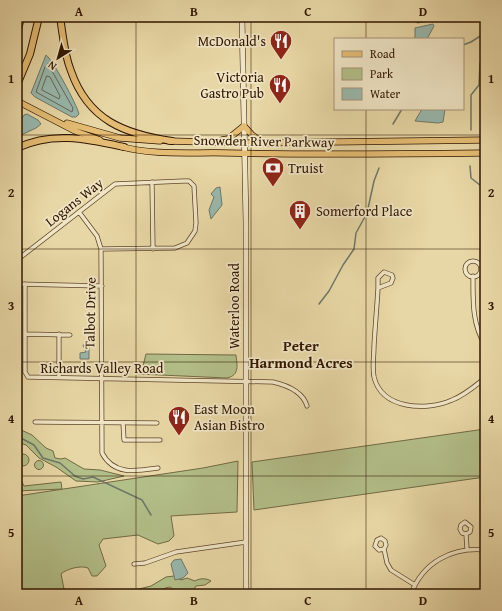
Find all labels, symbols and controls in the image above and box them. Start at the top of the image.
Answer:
text: A [75,2,84,21]
text: B [190,2,198,21]
text: C [304,2,312,21]
text: D [419,2,427,21]
restaurant icon: McDonald's [268,28,294,61]
place label: McDonald's [198,31,266,51]
north arrow [38,38,78,78]
legend [334,38,464,110]
text: Road [370,45,396,62]
text: N [44,57,60,75]
text: Park [370,65,394,82]
place label: Victoria Gastro Pub [201,67,264,103]
text: 1 [8,69,14,88]
text: 1 [488,69,494,88]
restaurant icon: Victoria Gastro Pub [267,72,293,105]
text: Water [370,85,400,102]
street label: Snowden River Parkway [193,130,335,152]
bank icon: Truist [260,155,286,188]
place label: Truist [288,158,324,178]
street label: Logans Way [41,173,107,231]
text: 2 [8,183,15,202]
text: 2 [488,183,495,202]
building icon: Somerford Place [287,198,313,231]
place label: Somerford Place [316,201,413,221]
street label: Waterloo Road [224,263,244,349]
street label: Talbot Drive [79,277,101,349]
text: 3 [8,296,14,315]
text: 3 [488,296,494,315]
district label: Peter Harmond Acres [249,335,353,373]
street label: Richards Valley Road [41,358,164,378]
place label: East Moon Asian Bistro [194,399,265,435]
restaurant icon: East Moon Asian Bistro [166,404,192,437]
text: 4 [8,409,15,428]
text: 4 [488,409,495,428]
text: 5 [8,523,15,542]
text: 5 [488,523,495,542]
text: A [75,591,84,610]
text: B [190,591,198,610]
text: C [304,591,312,610]
text: D [419,591,427,610]

